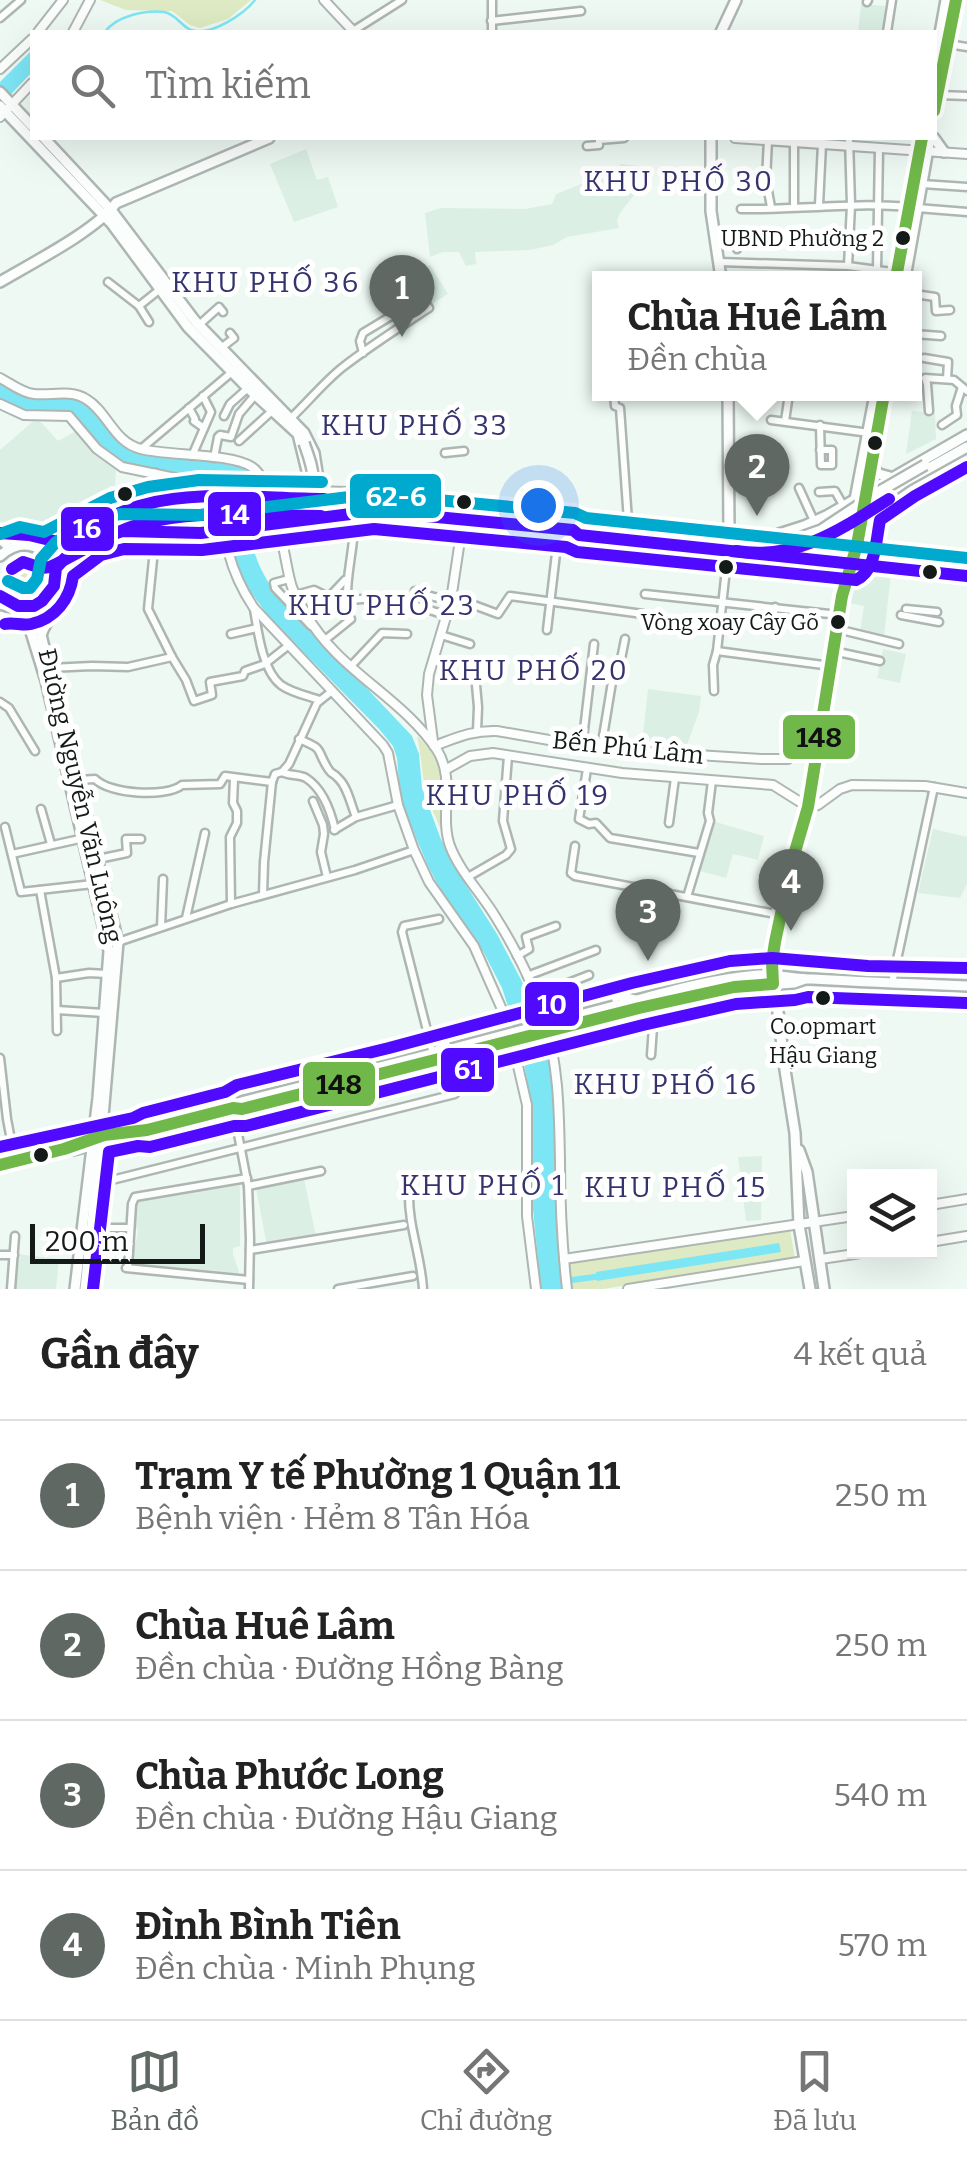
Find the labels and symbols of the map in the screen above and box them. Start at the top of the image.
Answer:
district label: KHU PHỐ 30 [583,162,775,198]
place label: UBND Phường 2 [721,225,884,252]
marker: UBND Phường 2 [893,228,913,248]
pin: 1 [370,255,434,337]
district label: KHU PHỐ 36 [171,263,361,299]
district label: KHU PHỐ 33 [321,406,509,442]
unlabelled marker [865,433,885,453]
pin: 2 [724,434,790,516]
line badge: 62-6 [348,472,443,520]
text: 62-6 [365,480,427,513]
your location [513,480,564,531]
unlabelled marker [115,484,135,504]
line badge: 14 [206,490,263,538]
unlabelled marker [454,492,474,512]
text: 14 [220,498,250,531]
line badge: 16 [59,505,116,553]
text: 16 [73,512,101,545]
unlabelled marker [716,557,736,577]
unlabelled marker [920,562,940,582]
district label: KHU PHỐ 23 [288,586,476,622]
place label: Vòng xoay Cây Gõ [641,609,819,636]
marker: Vòng xoay Cây Gõ [828,612,848,632]
street label: Đường Nguyễn Văn Luông [32,646,128,946]
district label: KHU PHỐ 20 [439,651,629,687]
line badge: 148 [781,713,857,761]
text: 148 [796,721,842,754]
street label: Bến Phú Lâm [551,724,705,771]
district label: KHU PHỐ 19 [425,776,611,812]
pin: 4 [758,848,824,931]
pin: 3 [616,878,680,961]
line badge: 10 [523,980,581,1028]
text: 10 [537,988,567,1021]
marker: Co.opmart Hậu Giang [813,988,833,1008]
place label: Co.opmart Hậu Giang [769,1013,877,1069]
line badge: 61 [439,1046,496,1094]
text: 61 [454,1053,482,1086]
line badge: 148 [301,1060,377,1108]
district label: KHU PHỐ 16 [573,1065,759,1101]
text: 148 [316,1068,362,1101]
unlabelled marker [31,1145,51,1165]
district label: KHU PHỐ 1 [400,1166,566,1202]
district label: KHU PHỐ 15 [584,1168,768,1204]
scale bar [30,1219,205,1264]

